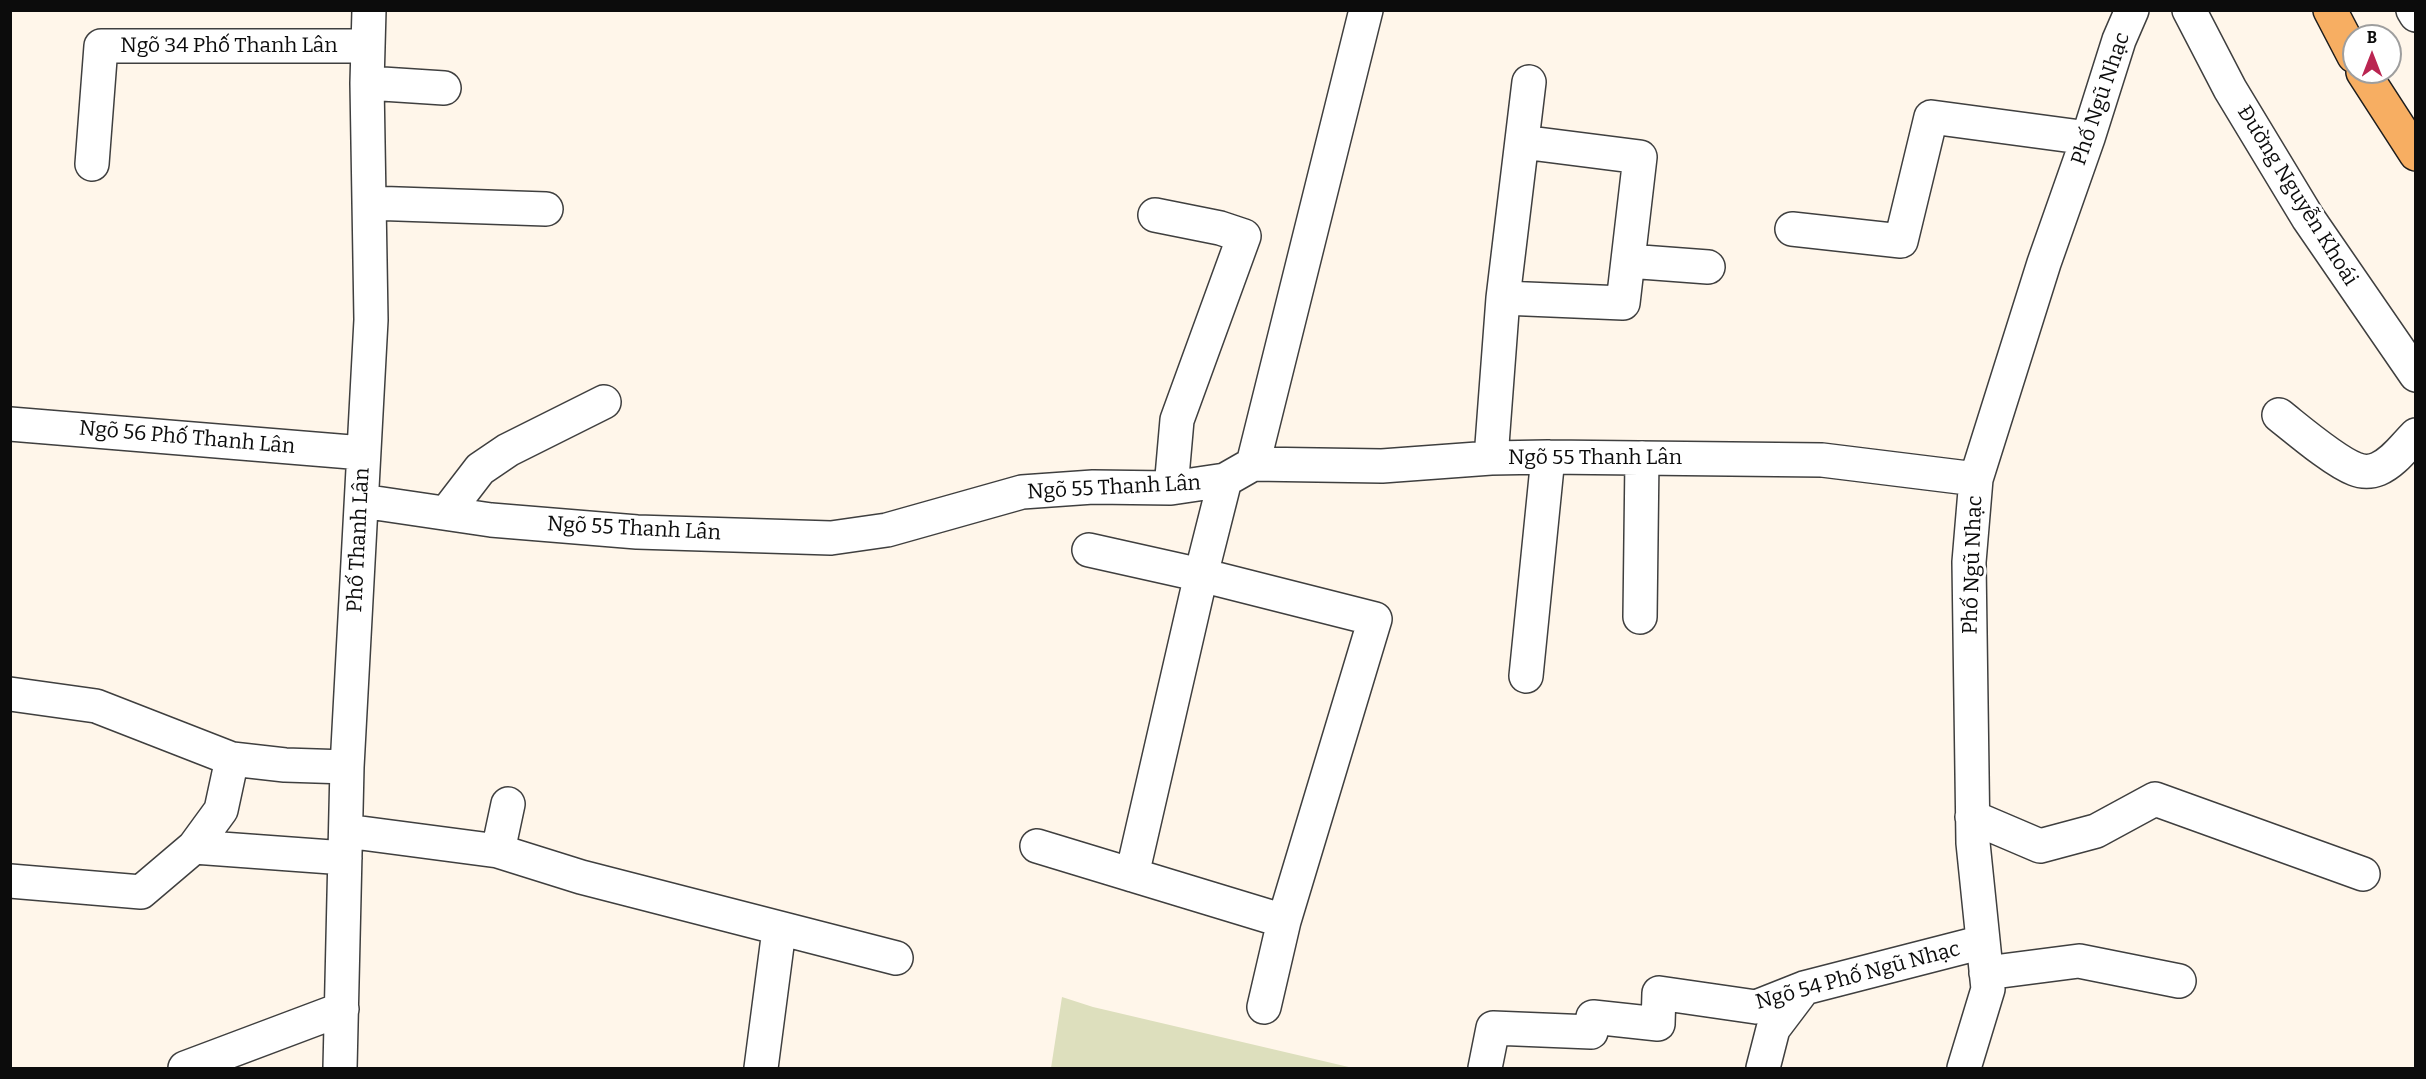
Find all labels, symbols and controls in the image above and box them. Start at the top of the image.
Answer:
north arrow [2342,24,2402,84]
text: B [2367,28,2377,47]
street label: Phố Ngũ Nhạc [2066,29,2136,169]
street label: Ngõ 34 Phố Thanh Lân [120,33,338,59]
street label: Đường Nguyễn Khoái [2231,101,2363,291]
street label: Ngõ 56 Phố Thanh Lân [78,416,296,460]
street label: Ngõ 55 Thanh Lân [1508,445,1682,471]
street label: Phố Thanh Lân [343,467,375,613]
street label: Ngõ 55 Thanh Lân [1026,471,1202,505]
street label: Phố Ngũ Nhạc [1958,495,1988,635]
street label: Ngõ 55 Thanh Lân [546,512,722,546]
street label: Ngõ 54 Phố Ngũ Nhạc [1753,937,1963,1015]

